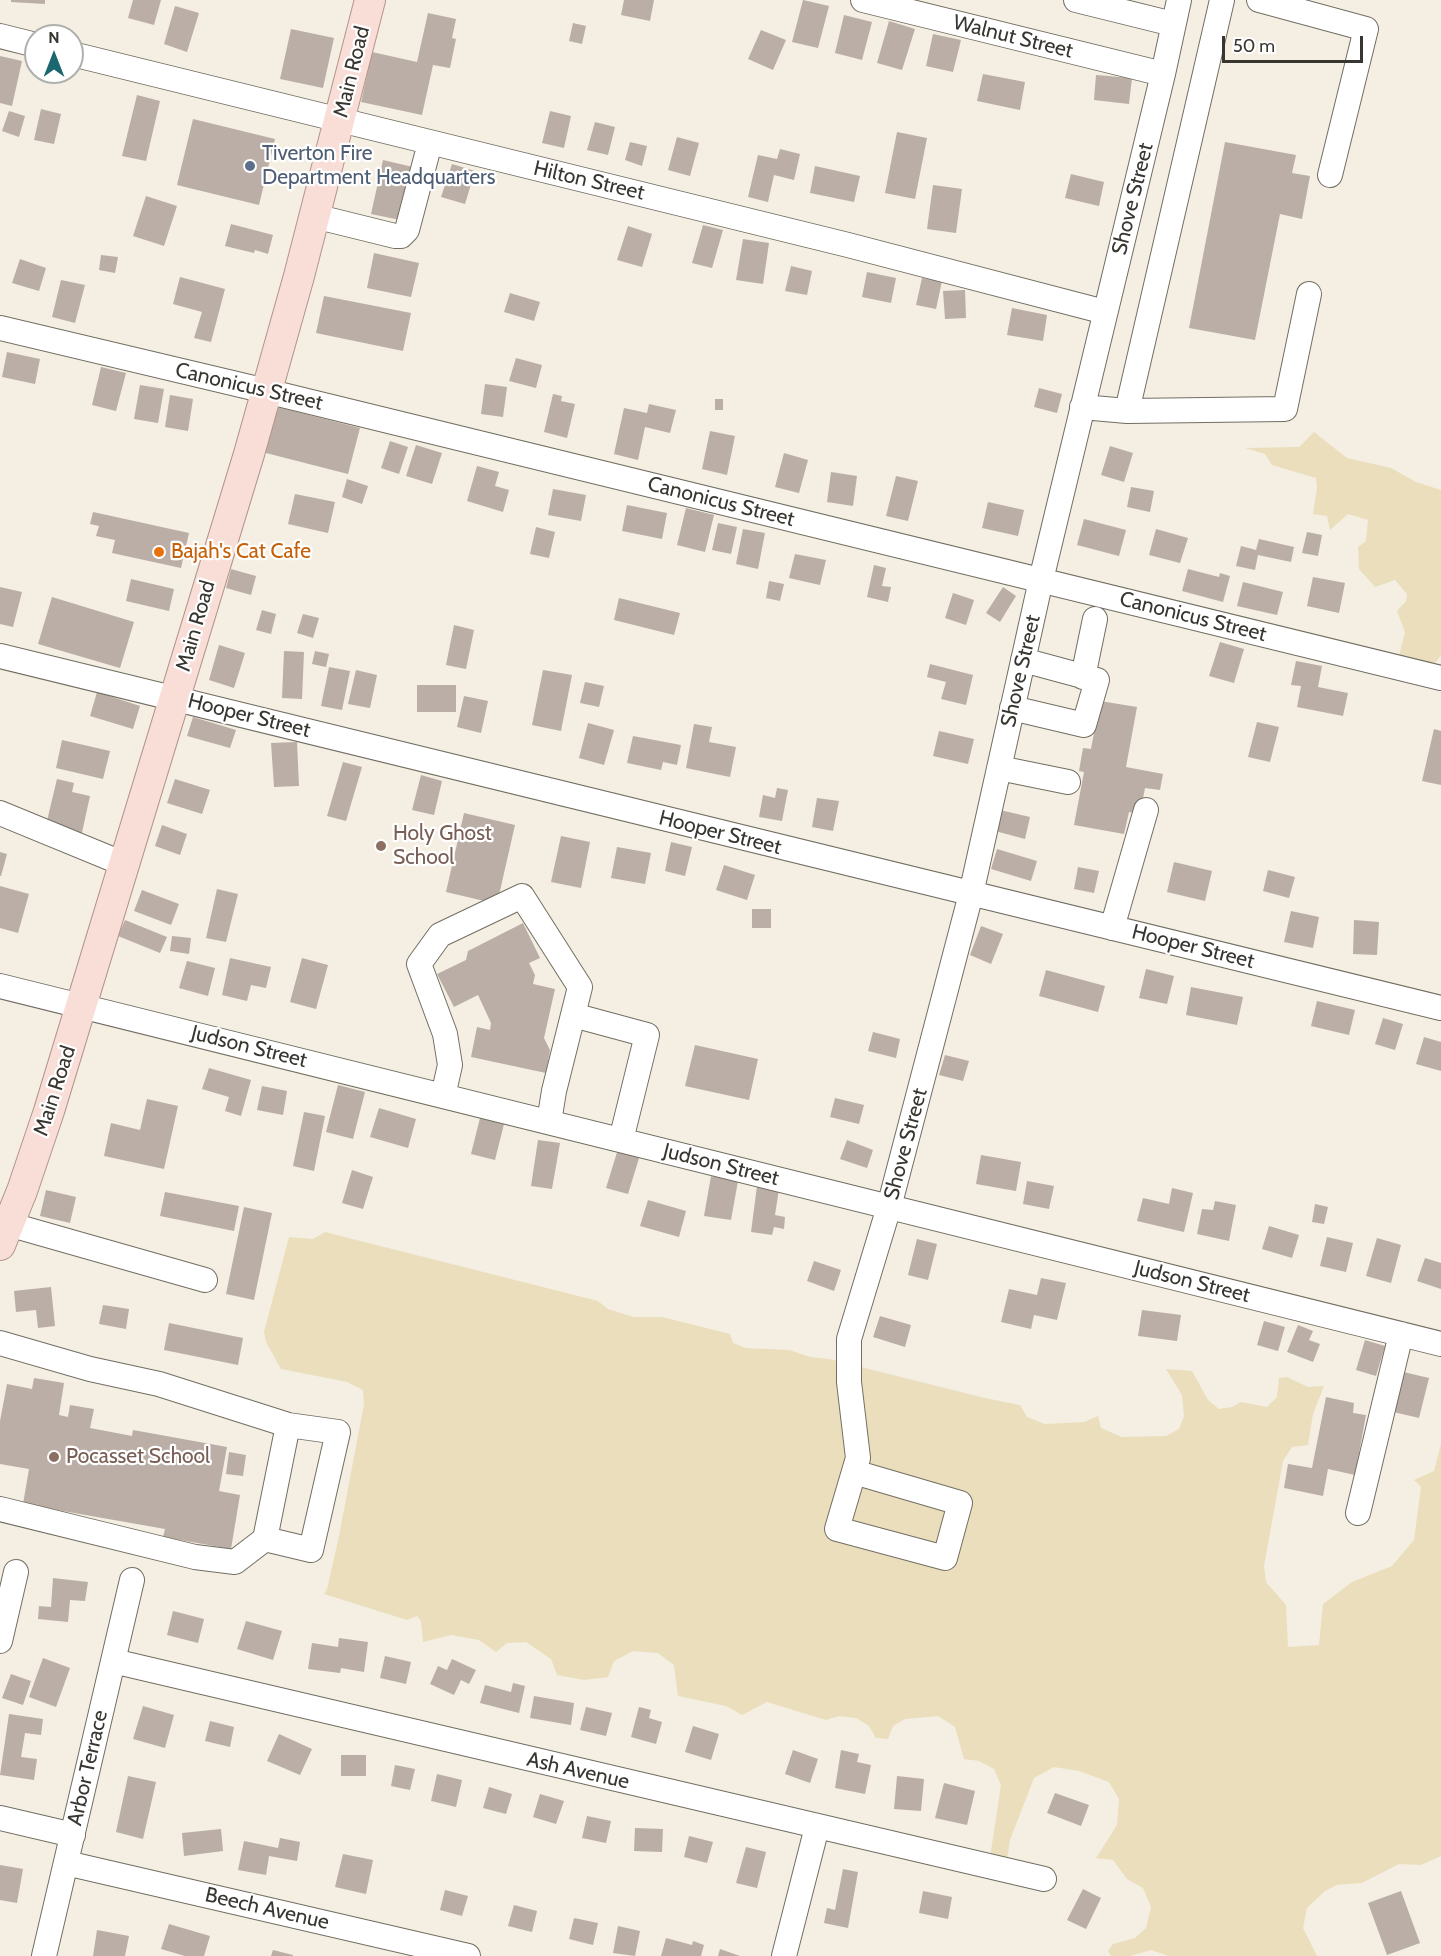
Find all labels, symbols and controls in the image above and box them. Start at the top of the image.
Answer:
street label: Walnut Street [950,10,1076,64]
north arrow [24,24,84,84]
street label: Main Road [328,24,376,120]
scale bar [1225,24,1366,62]
text: N [48,28,60,47]
text: 50 m [1233,35,1275,57]
street label: Shove Street [1107,140,1159,258]
place label: Tiverton Fire Department Headquarters [262,141,495,191]
street label: Hilton Street [531,156,647,206]
marker: Tiverton Fire Department Headquarters [243,159,257,173]
street label: Canonicus Street [173,358,325,416]
street label: Canonicus Street [645,472,797,532]
place label: Bajah's Cat Cafe [171,539,311,565]
marker: Bajah's Cat Cafe [152,545,166,559]
street label: Main Road [171,578,221,674]
street label: Canonicus Street [1117,587,1269,647]
street label: Shove Street [996,612,1046,730]
street label: Hooper Street [185,689,313,743]
street label: Hooper Street [656,806,784,860]
place label: Holy Ghost School [393,821,492,871]
marker: Holy Ghost School [374,839,388,853]
street label: Hooper Street [1129,920,1257,974]
street label: Judson Street [188,1020,310,1074]
street label: Main Road [29,1043,81,1139]
street label: Shove Street [879,1085,933,1203]
street label: Judson Street [660,1138,782,1192]
street label: Judson Street [1131,1255,1253,1309]
place label: Pocasset School [66,1444,210,1470]
marker: Pocasset School [47,1450,61,1464]
street label: Arbor Terrace [62,1708,114,1828]
street label: Ash Avenue [524,1747,632,1795]
street label: Beech Avenue [203,1883,331,1935]

